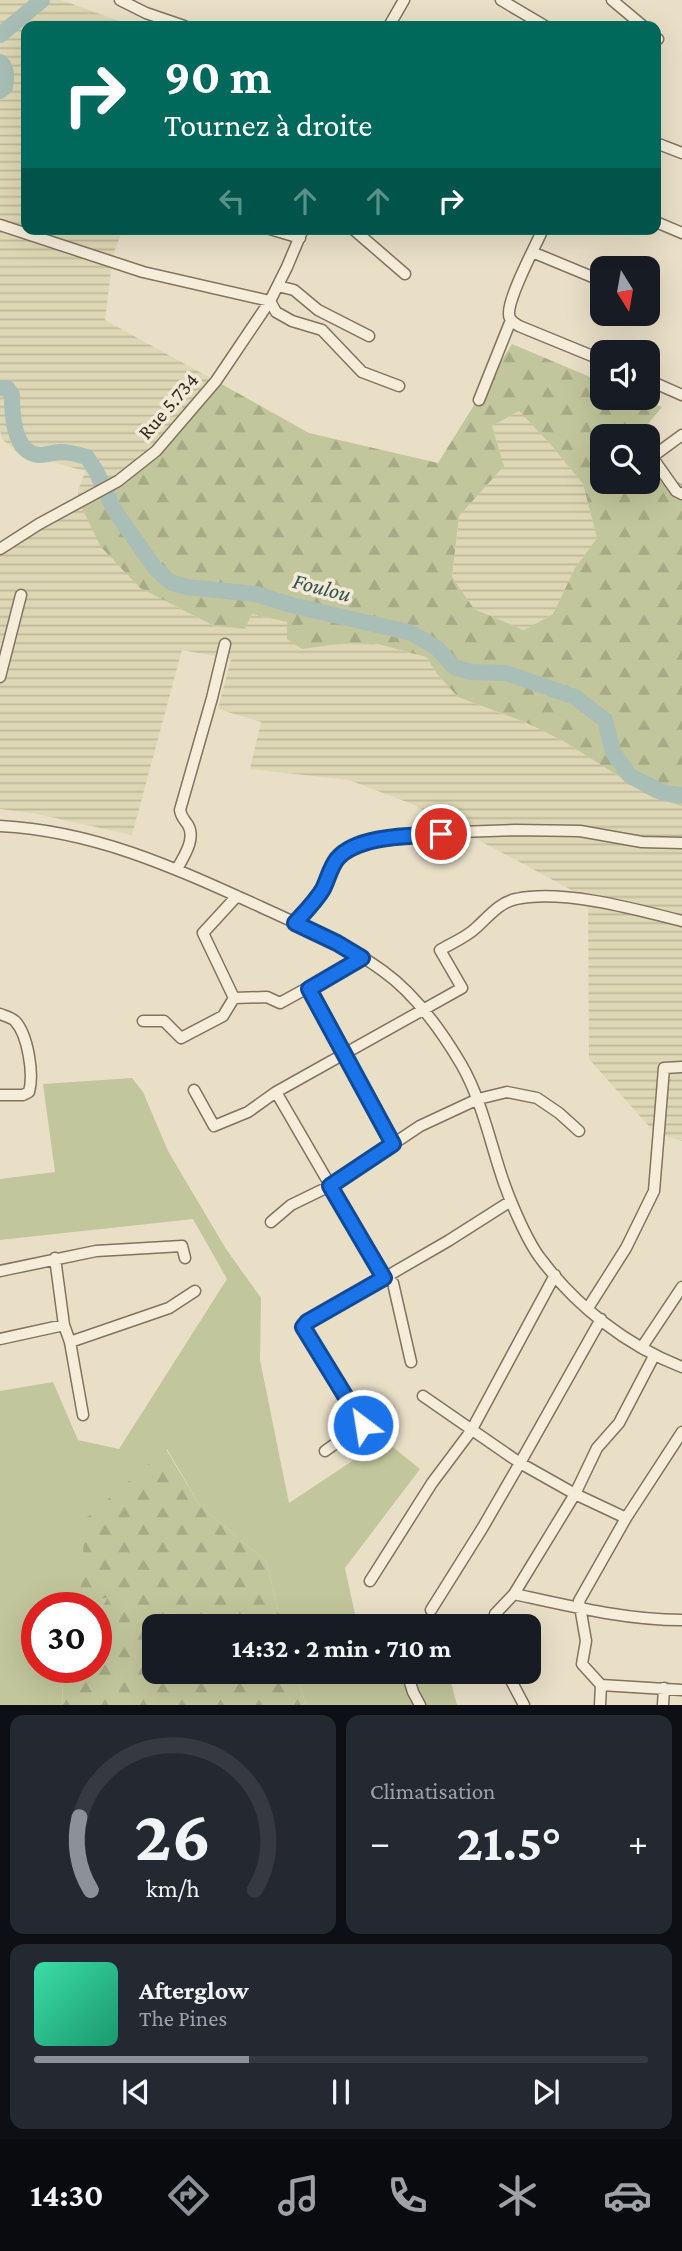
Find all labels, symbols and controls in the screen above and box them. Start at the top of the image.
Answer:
icon: right [49,49,140,140]
text: 90 m [164,49,271,104]
text: Tournez à droite [164,107,372,143]
icon: left [213,182,251,220]
icon: ahead [286,182,324,220]
icon: ahead [359,182,397,220]
icon: right [432,182,470,220]
north arrow [590,256,660,326]
map controls [590,256,660,494]
button: sound [590,340,660,410]
street label: Rue 5.734 [133,368,203,444]
button: search [590,424,660,494]
water label: Foulou [290,567,354,607]
pin [411,804,471,864]
icon: arrive [422,815,460,853]
position arrow [326,1388,400,1462]
speed limit sign: 30 [21,1592,112,1683]
text: 14:32 · 2 min · 710 m [232,1634,451,1663]
text: Climatisation [370,1778,495,1804]
text: 26 [135,1796,211,1877]
text: 21.5° [457,1813,562,1871]
text: − [370,1821,390,1863]
text: + [628,1821,648,1863]
text: km/h [146,1875,200,1902]
text: Afterglow [139,1976,249,2005]
text: The Pines [139,2005,227,2031]
icon: previous [117,2073,155,2111]
icon: pause [322,2073,360,2111]
icon: next [527,2073,565,2111]
icon: directions [164,2171,213,2220]
icon: music [274,2171,323,2220]
icon: phone [383,2171,432,2220]
icon: climate [493,2171,542,2220]
icon: car [603,2171,652,2220]
text: 14:30 [30,2177,104,2213]

